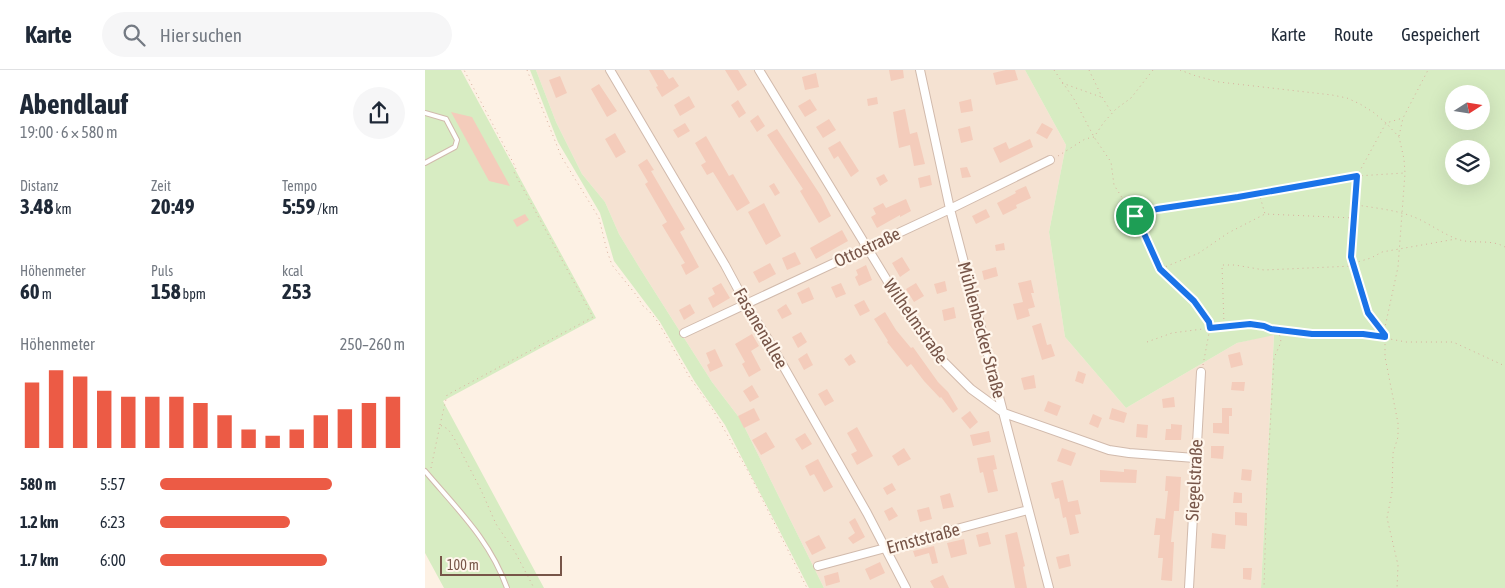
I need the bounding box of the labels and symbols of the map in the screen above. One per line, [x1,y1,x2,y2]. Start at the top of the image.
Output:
north arrow [1445,85,1490,130]
pin [1114,195,1156,237]
street label: Ottostraße [831,223,903,271]
street label: Mühlenbecker Straße [954,259,1010,401]
street label: Wilhelmstraße [879,275,953,367]
street label: Fasanenallee [730,284,792,372]
street label: Siegelstraße [1181,439,1207,521]
street label: Ernststraße [884,518,962,558]
scale bar [440,553,563,576]

